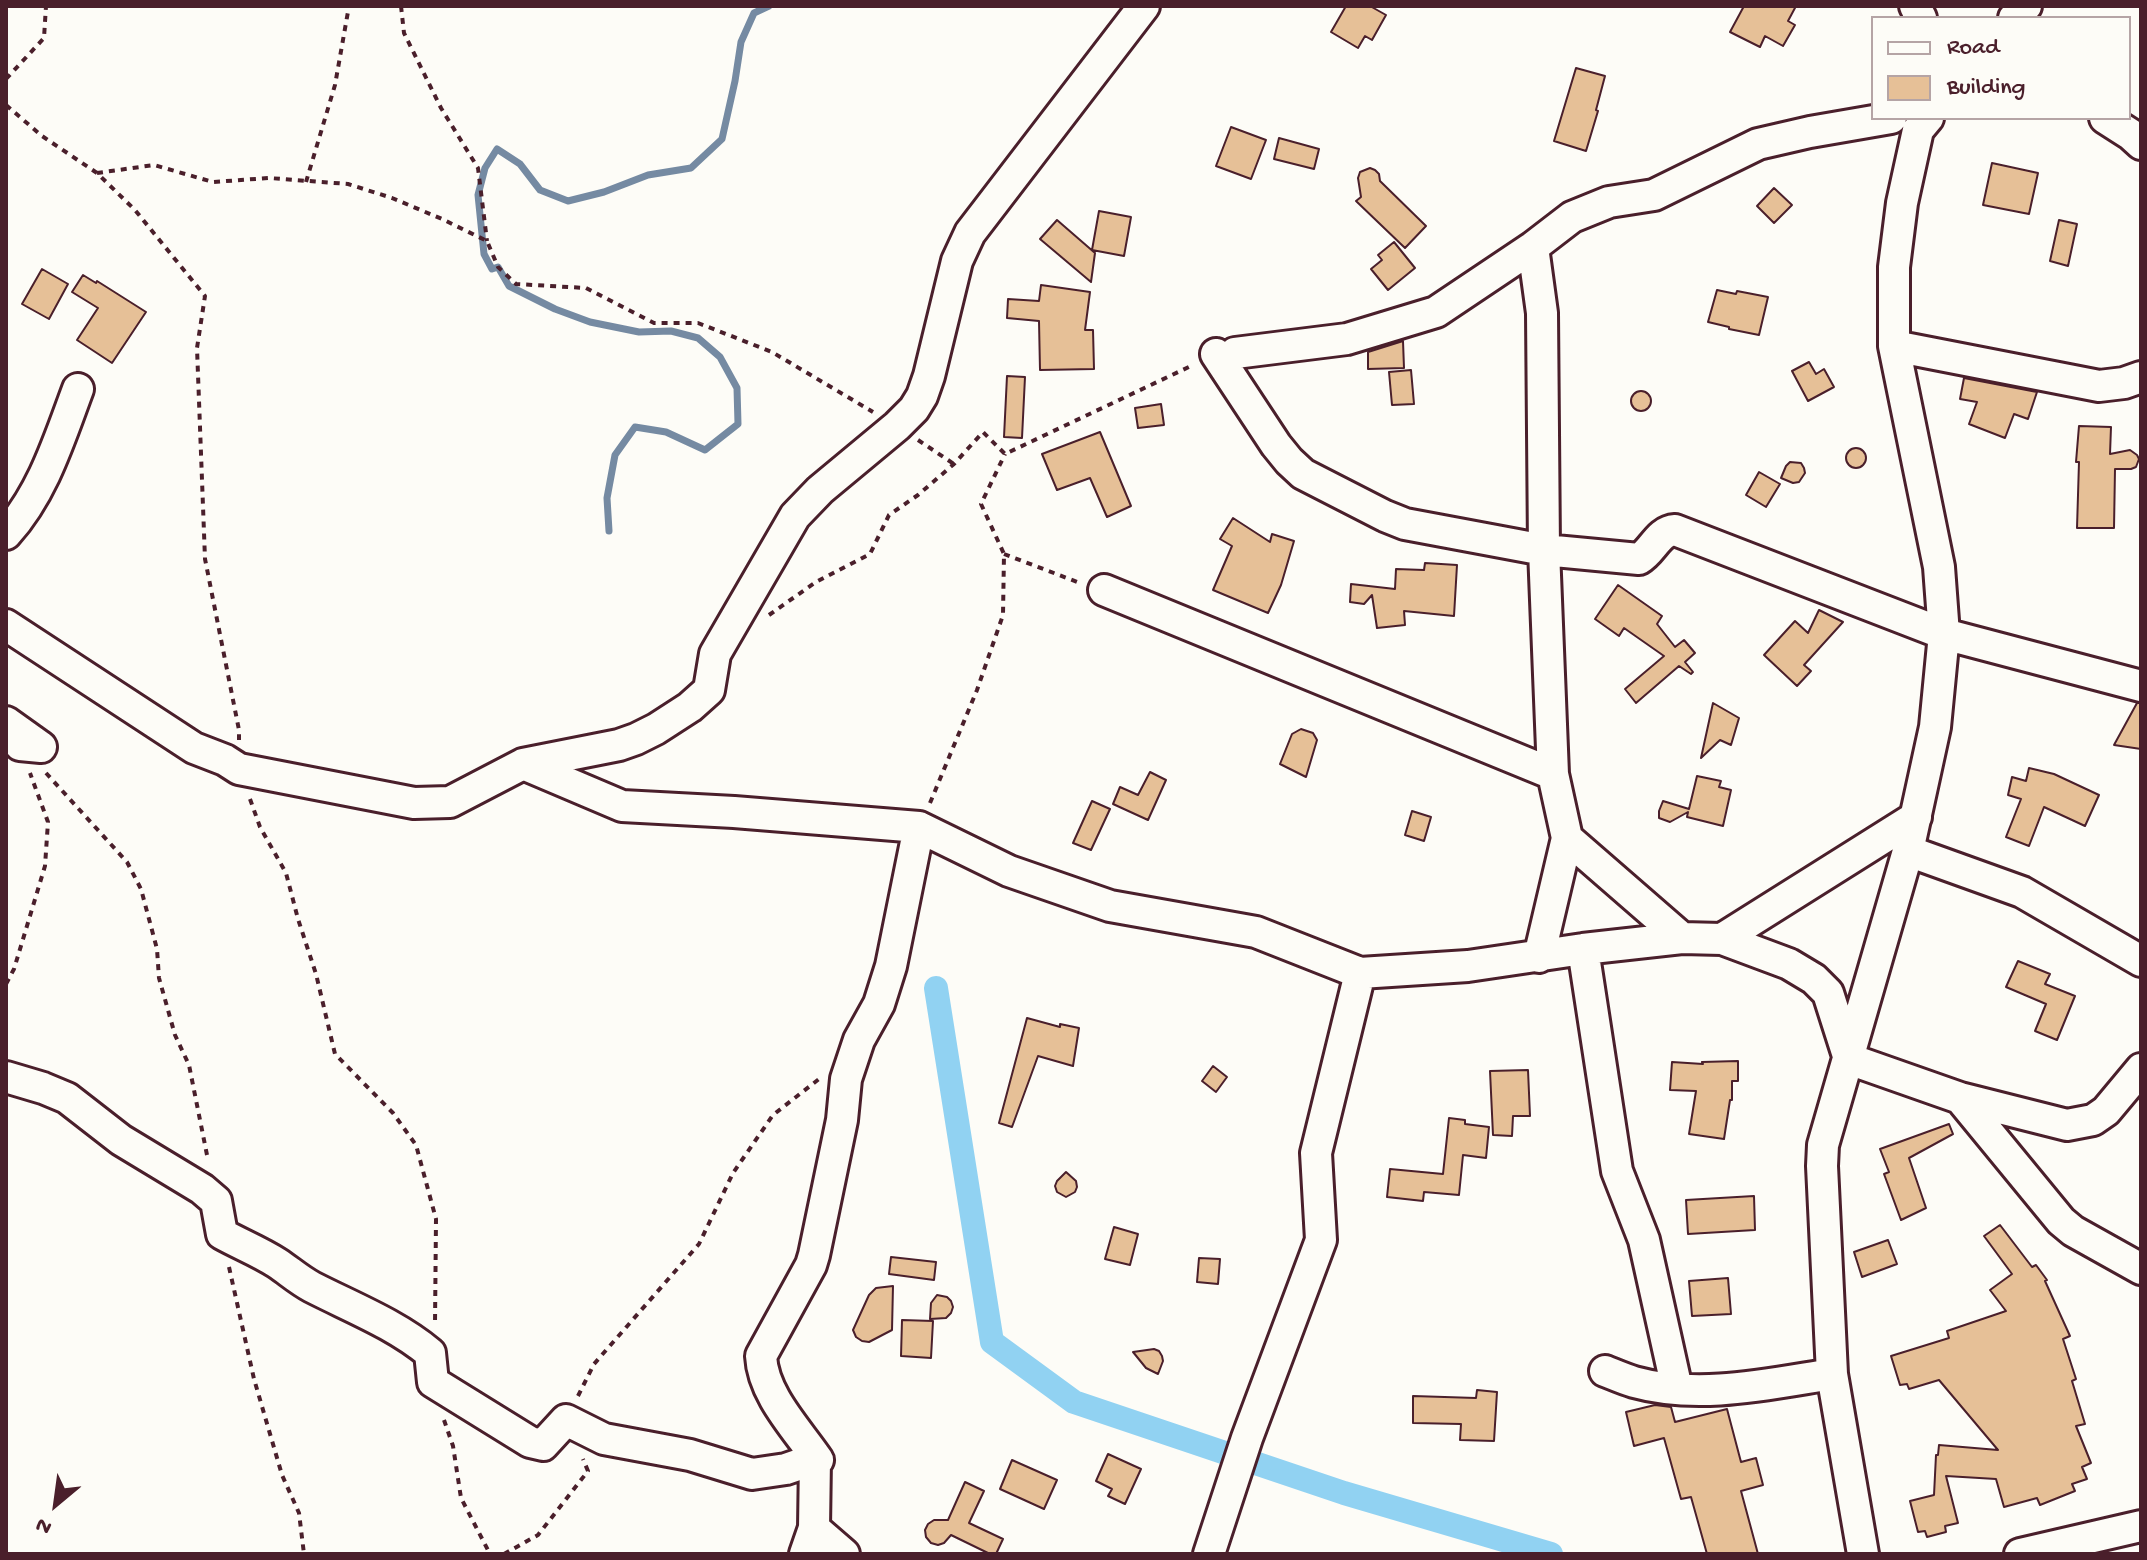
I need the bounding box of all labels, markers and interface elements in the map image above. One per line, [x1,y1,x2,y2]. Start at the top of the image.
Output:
legend [1871,16,2131,120]
text: Road [1947,34,1999,63]
text: Building [1947,74,2025,103]
north arrow [16,1464,96,1544]
text: N [32,1510,57,1540]

